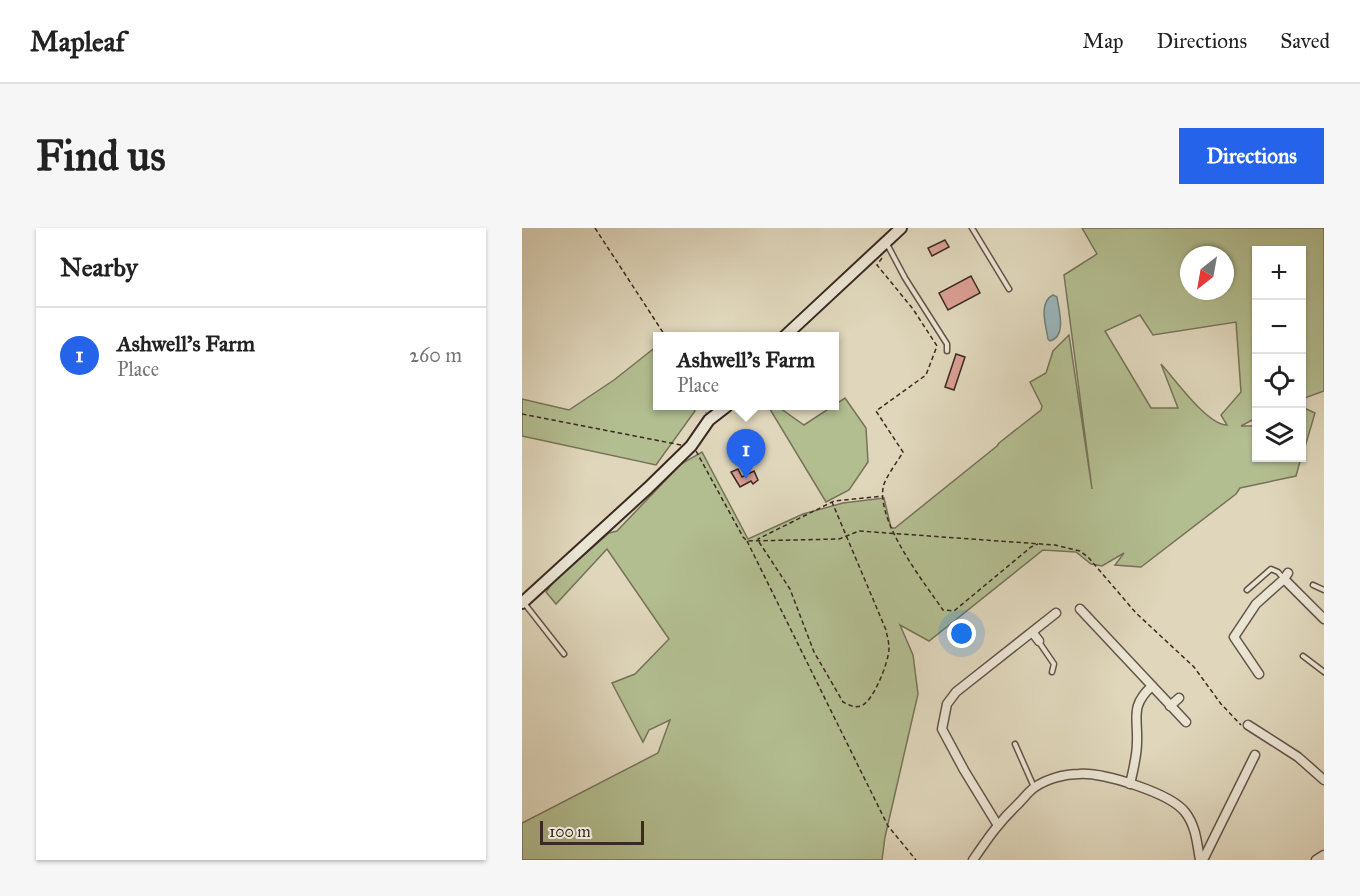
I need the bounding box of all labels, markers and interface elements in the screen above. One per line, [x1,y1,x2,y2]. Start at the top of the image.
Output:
text: Mapleaf [30,24,125,59]
text: Map [1083,28,1124,54]
text: Directions [1157,28,1247,54]
text: Saved [1280,28,1330,54]
button: Directions [1179,128,1324,184]
text: Find us [36,130,166,182]
north arrow [1180,246,1234,300]
map controls [1252,246,1306,462]
button: + [1252,246,1306,300]
text: Nearby [60,251,138,283]
button: − [1252,300,1306,354]
text: Ashwell's Farm [117,330,255,357]
popup [653,332,839,410]
text: 1 [76,343,83,367]
text: 260 m [409,343,462,367]
text: Ashwell's Farm [677,346,815,373]
button: locate [1252,354,1306,408]
text: Place [117,357,159,381]
text: Place [677,373,719,397]
button: layers [1252,408,1306,462]
pin: 1 [726,430,766,479]
your location [947,619,976,648]
scale bar [540,818,644,846]
text: 100 m [549,822,591,841]

